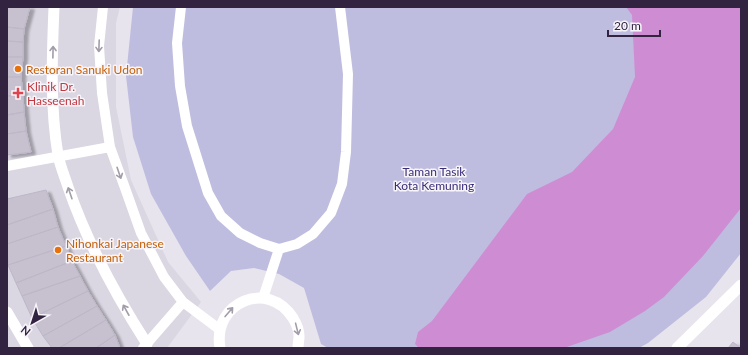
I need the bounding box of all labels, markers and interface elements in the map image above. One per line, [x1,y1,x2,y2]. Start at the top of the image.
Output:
scale bar [608,12,660,38]
text: 20 m [614,18,641,33]
one-way arrow [95,39,103,52]
one-way arrow [49,46,57,59]
place label: Restoran Sanuki Udon [26,62,142,77]
marker: Restoran Sanuki Udon [13,64,23,74]
place label: Klinik Dr. Hasseenah [27,79,84,108]
marker: Klinik Dr. Hasseenah [12,87,24,99]
park label: Taman Tasik Kota Kemuning [394,164,474,193]
one-way arrow [116,167,124,179]
one-way arrow [66,188,74,200]
place label: Nihonkai Japanese Restaurant [66,236,164,265]
marker: Nihonkai Japanese Restaurant [53,245,63,255]
north arrow [12,303,52,343]
one-way arrow [122,305,130,317]
one-way arrow [225,307,234,317]
one-way arrow [294,322,302,335]
text: N [18,323,33,339]

